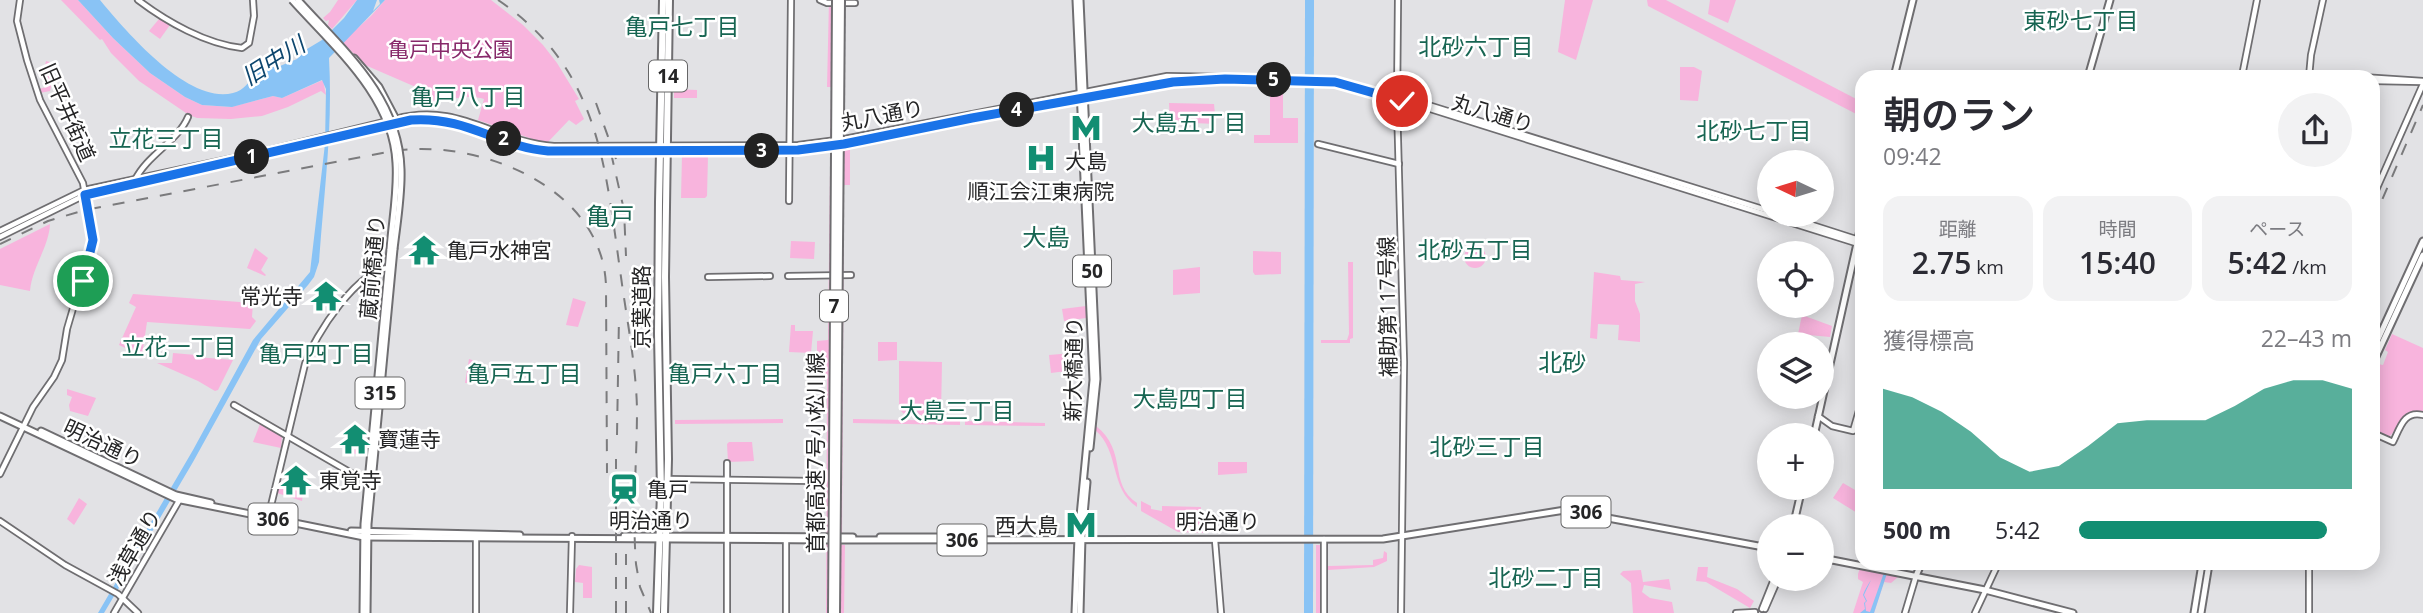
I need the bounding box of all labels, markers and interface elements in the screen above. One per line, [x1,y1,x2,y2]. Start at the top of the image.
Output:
district label: 東砂七丁目 [2024,4,2139,36]
district label: 亀戸七丁目 [625,10,740,42]
water label: 旧中川 [235,27,313,92]
district label: 北砂六丁目 [1419,30,1534,62]
park label: 亀戸中央公園 [388,35,514,63]
street label: 旧平井街道 [34,58,102,166]
road number: 14 [649,60,687,92]
pin: 5 [1256,62,1292,98]
text: 5 [1268,66,1279,92]
pin [1372,71,1432,131]
district label: 亀戸八丁目 [411,80,526,112]
icon: check [1383,82,1421,120]
street label: 丸八通り [1449,87,1537,139]
text: 朝のラン [1883,88,2035,140]
pin: 4 [1000,92,1034,128]
street label: 丸八通り [838,93,926,137]
button: share [2278,93,2352,167]
text: 4 [1011,96,1022,122]
district label: 大島五丁目 [1132,106,1247,138]
metro station icon: 大島 [1069,111,1103,145]
district label: 北砂七丁目 [1697,114,1812,146]
district label: 立花三丁目 [109,122,224,154]
pin: 2 [486,122,522,156]
text: 2 [498,125,509,151]
pin: 3 [744,134,780,168]
text: 3 [756,137,767,163]
pin: 1 [234,140,270,174]
text: 09:42 [1883,140,1942,172]
hospital icon: 順江会江東病院 [1024,141,1058,175]
text: 1 [246,143,257,169]
place label: 大島 [1065,147,1107,175]
north arrow [1757,150,1834,228]
map controls [1757,150,1834,591]
place label: 順江会江東病院 [968,177,1115,205]
district label: 亀戸 [586,199,634,232]
street label: 蔵前橋通り [353,213,391,321]
text: 距離 [1939,216,1977,242]
text: 時間 [2098,216,2137,242]
text: ペース [2249,216,2305,242]
district label: 大島 [1022,220,1070,253]
temple icon: 亀戸水神宮 [407,233,441,267]
district label: 北砂五丁目 [1418,233,1533,265]
place label: 亀戸水神宮 [447,236,552,264]
street label: 補助第117号線 [1372,236,1402,378]
button: locate [1757,241,1834,318]
text: 2.75 [1912,242,1971,283]
text: 15:40 [2079,242,2156,283]
text: 5:42 [2228,242,2287,283]
pin [53,251,113,311]
text: km [1971,254,2004,280]
text: /km [2287,254,2327,280]
road number: 50 [1073,256,1111,286]
icon: arrive [64,262,102,300]
street label: 京葉道路 [627,265,655,349]
temple icon: 常光寺 [309,279,343,313]
place label: 常光寺 [240,282,303,310]
road number: 7 [820,290,848,322]
street label: 新大橋通り [1058,316,1088,422]
text: 22–43 m [2261,322,2352,354]
text: 獲得標高 [1883,324,1975,356]
district label: 立花一丁目 [122,330,237,362]
button: layers [1757,332,1834,409]
district label: 亀戸四丁目 [259,337,374,369]
district label: 北砂 [1538,345,1586,378]
street label: 首都高速7号小松川線 [801,352,829,554]
district label: 亀戸五丁目 [467,357,582,389]
district label: 亀戸六丁目 [668,357,783,389]
road number: 315 [356,378,404,408]
district label: 大島四丁目 [1133,382,1248,414]
district label: 大島三丁目 [900,394,1015,426]
street label: 明治通り [59,413,147,473]
temple icon: 寶蓮寺 [338,422,372,456]
button: + [1757,423,1834,500]
place label: 寶蓮寺 [378,425,441,453]
district label: 北砂三丁目 [1430,430,1545,462]
temple icon: 東覚寺 [279,463,313,497]
place label: 東覚寺 [319,466,382,494]
station icon: 亀戸 [607,472,641,506]
place label: 亀戸 [647,475,689,503]
road number: 306 [1562,496,1610,527]
street label: 浅草通り [101,504,167,590]
road number: 306 [248,504,298,534]
street label: 明治通り [609,506,693,534]
street label: 明治通り [1176,507,1260,535]
metro station icon: 西大島 [1064,508,1098,542]
place label: 西大島 [995,511,1058,539]
button: − [1757,514,1834,591]
text: 500 m [1883,514,1951,546]
text: 5:42 [1995,514,2041,546]
road number: 306 [937,524,986,555]
district label: 北砂二丁目 [1489,561,1604,593]

